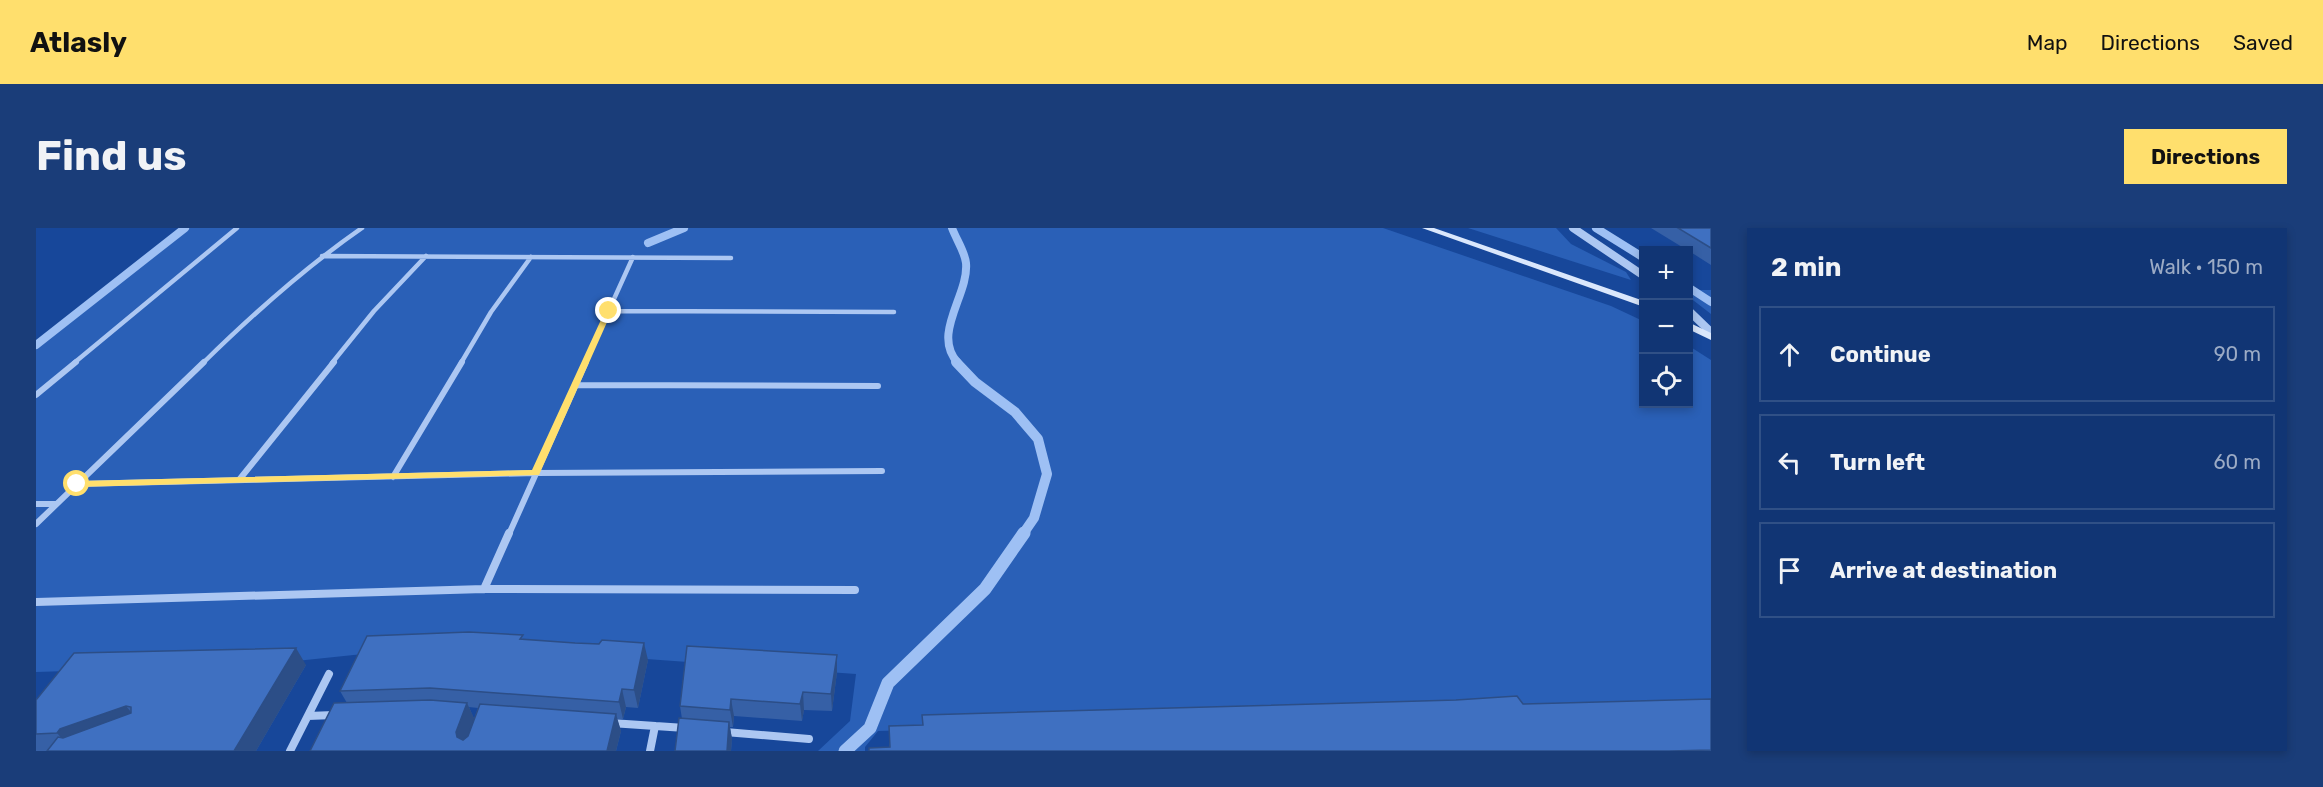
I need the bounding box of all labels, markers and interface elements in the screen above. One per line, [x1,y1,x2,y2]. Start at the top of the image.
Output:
text: Atlasly [30,26,127,59]
text: Map [2027,30,2068,55]
text: Directions [2101,30,2200,55]
text: Saved [2233,30,2293,55]
button: Directions [2124,129,2287,184]
text: Find us [36,131,187,181]
map controls [1639,246,1693,408]
button: + [1639,246,1693,300]
text: 2 min [1771,252,1841,283]
text: Walk · 150 m [2149,255,2263,279]
route end [595,297,621,323]
button: − [1639,300,1693,354]
icon: ahead [1773,338,1806,371]
text: Continue [1830,341,1931,368]
text: 90 m [2214,342,2261,366]
button: locate [1639,354,1693,408]
icon: left [1773,446,1806,479]
text: Turn left [1830,449,1925,476]
text: 60 m [2214,450,2261,474]
route start [63,470,89,496]
icon: arrive [1773,554,1806,587]
text: Arrive at destination [1830,557,2057,584]

